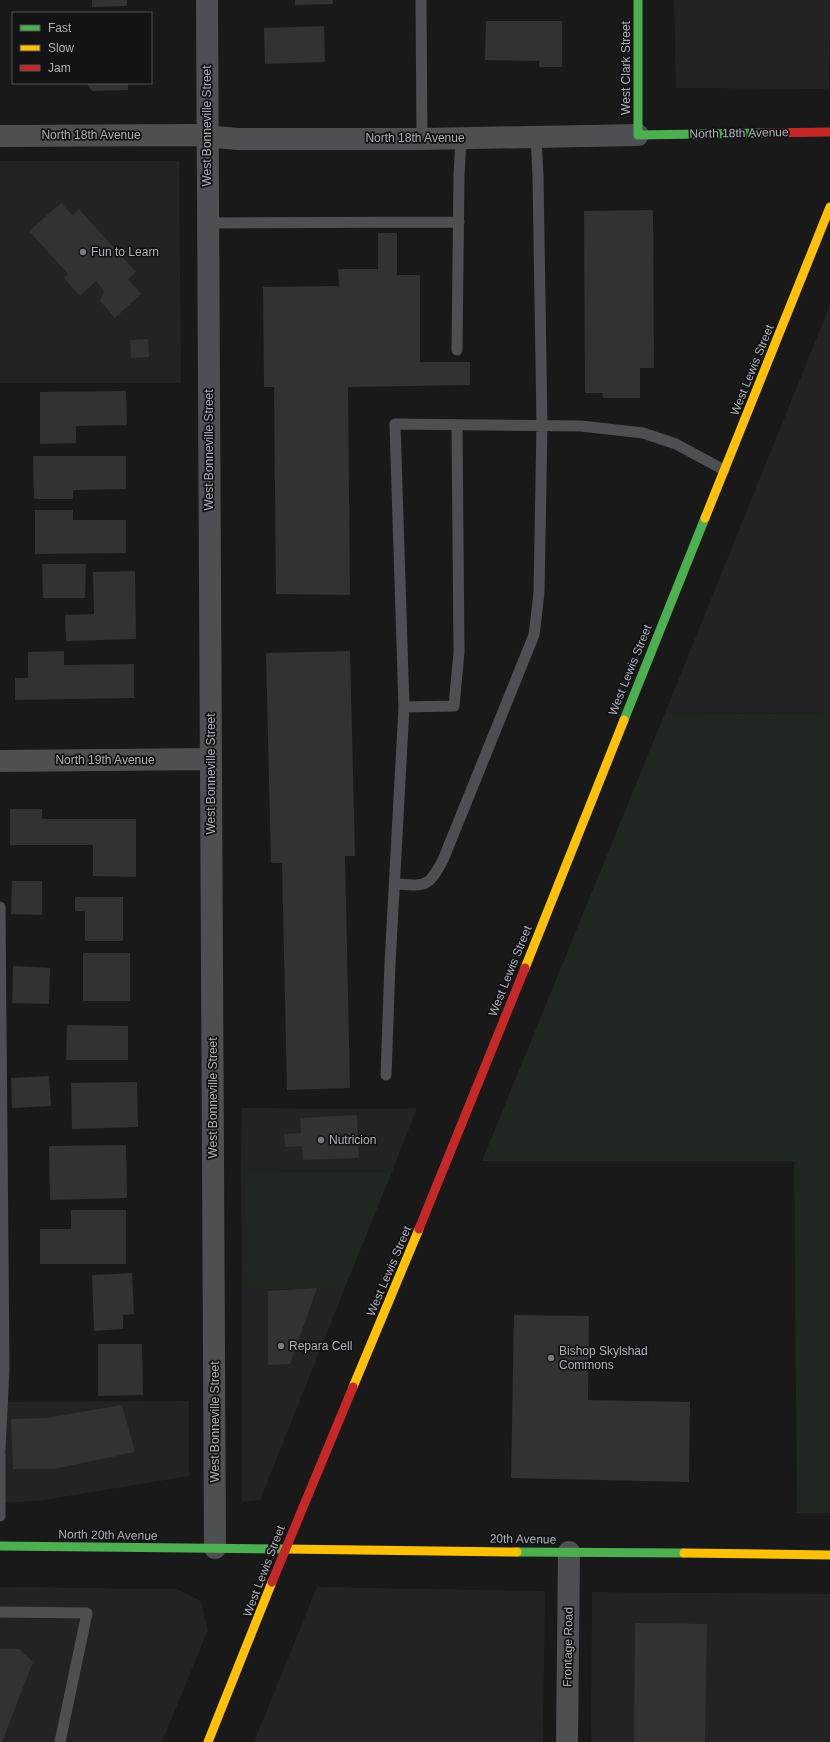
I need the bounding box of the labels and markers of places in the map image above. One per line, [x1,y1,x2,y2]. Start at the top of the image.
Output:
place label: Fun to Learn [91,245,159,259]
marker: Fun to Learn [78,247,88,257]
place label: Nutricion [329,1133,376,1147]
marker: Nutricion [316,1135,326,1145]
place label: Repara Cell [289,1339,352,1353]
marker: Repara Cell [276,1341,286,1351]
place label: Bishop Skylshad Commons [559,1344,648,1372]
marker: Bishop Skylshad Commons [546,1353,556,1363]

